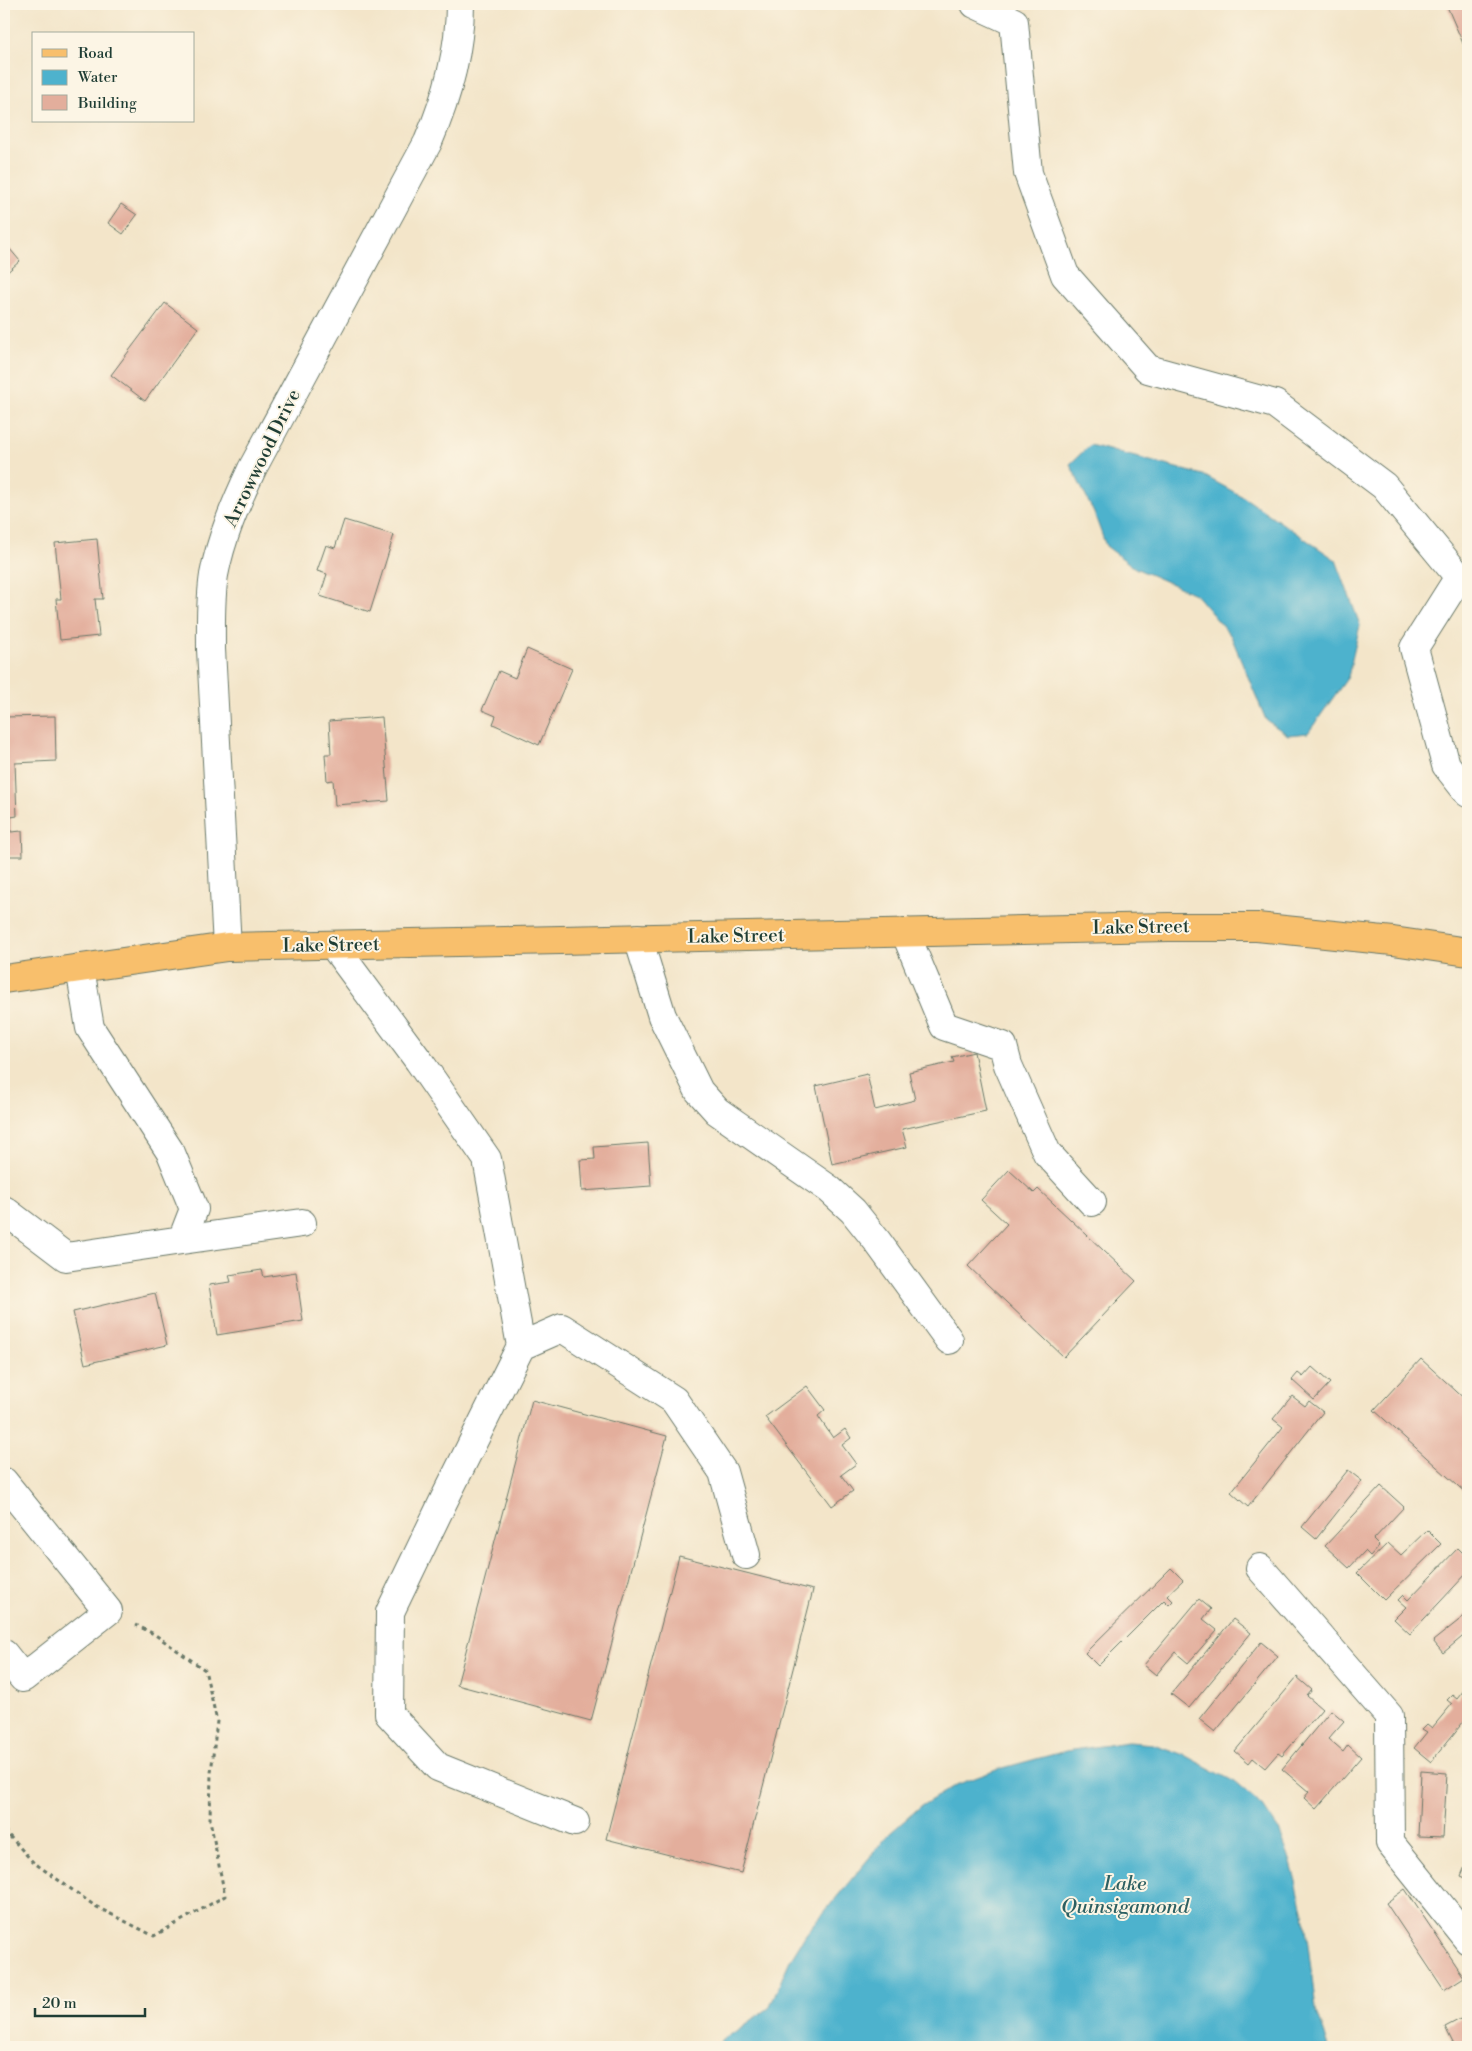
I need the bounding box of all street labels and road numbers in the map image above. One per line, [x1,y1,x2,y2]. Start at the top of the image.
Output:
street label: Arrowwood Drive [218,385,306,532]
street label: Lake Street [1092,914,1190,940]
street label: Lake Street [687,923,785,949]
street label: Lake Street [282,932,380,958]

